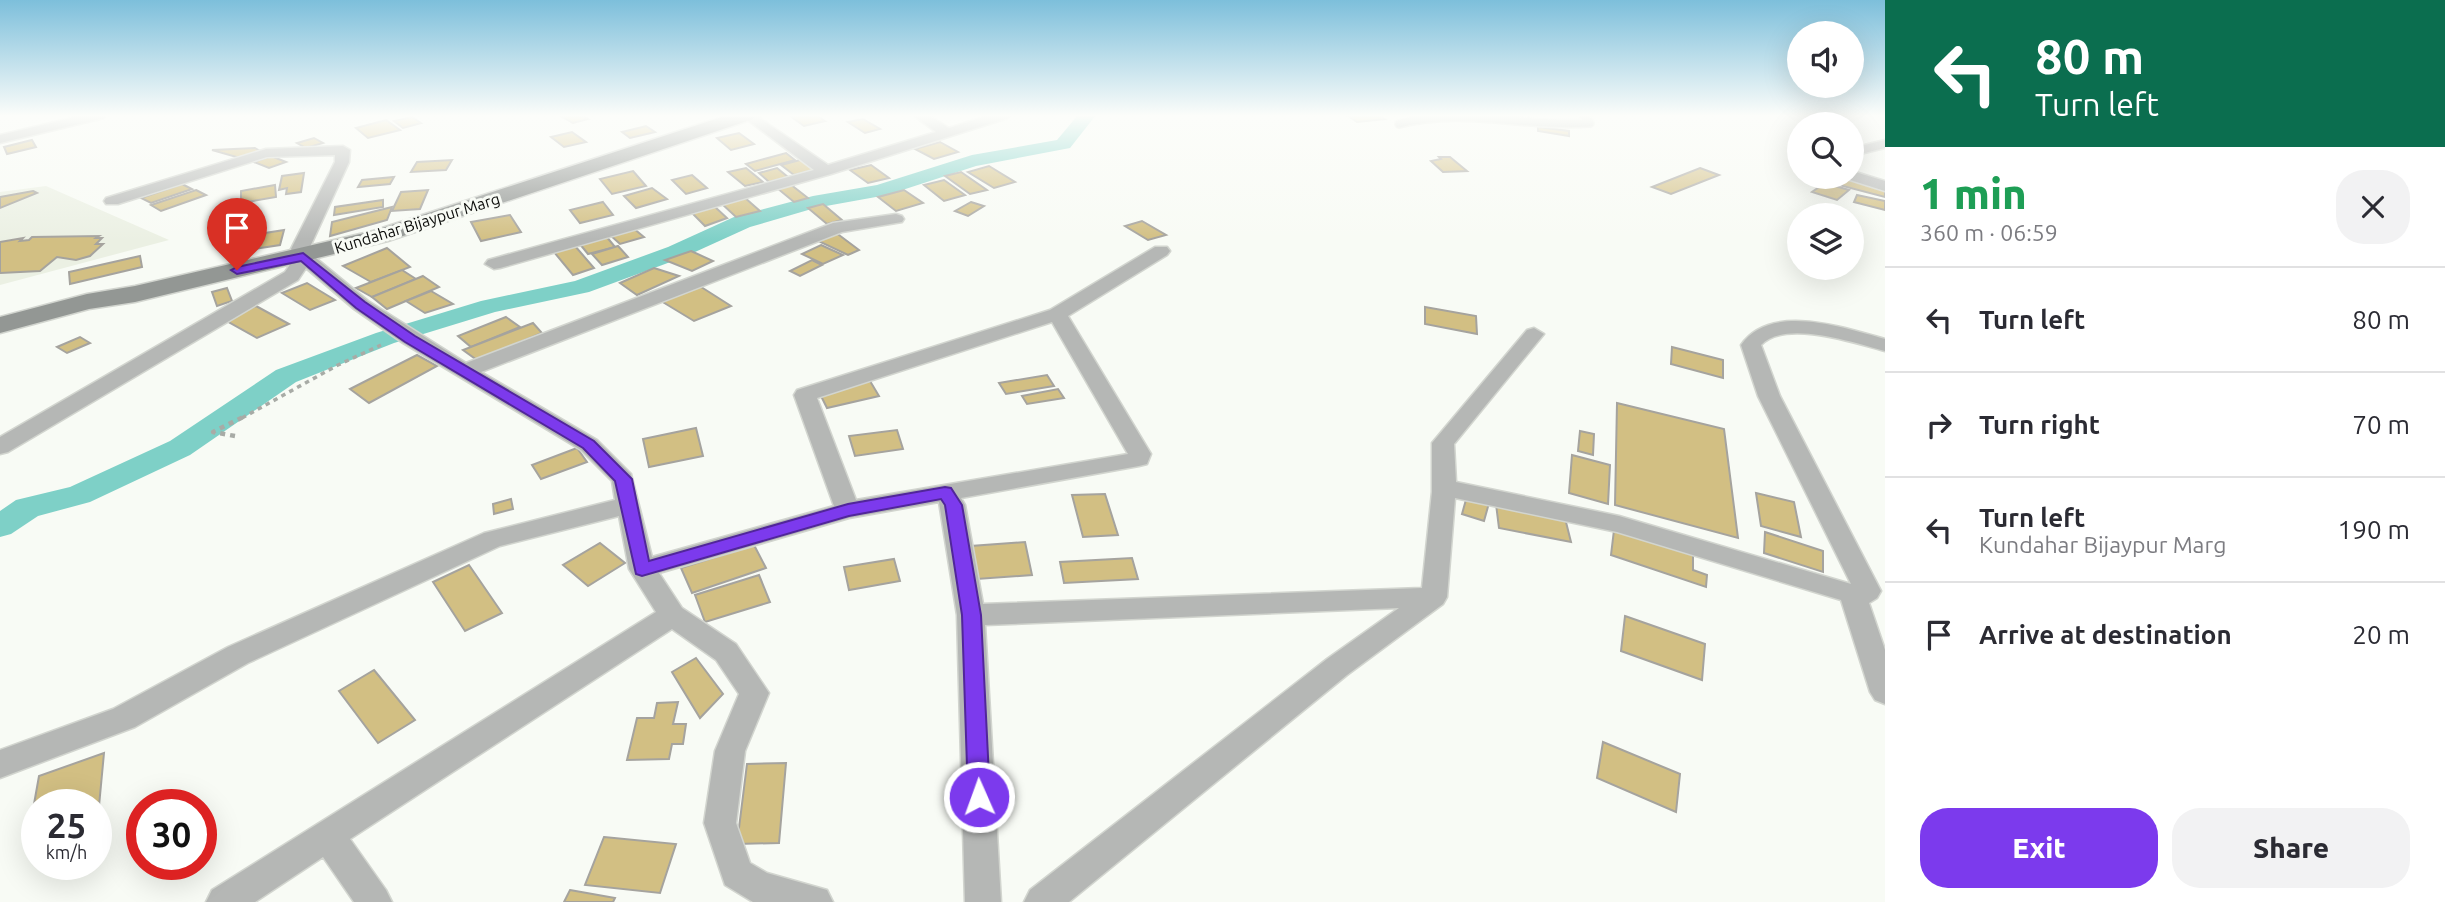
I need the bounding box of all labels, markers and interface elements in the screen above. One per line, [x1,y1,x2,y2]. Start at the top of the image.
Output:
map controls [1787,21,1864,280]
button: sound [1787,21,1864,98]
icon: left [1920,28,2011,119]
text: 80 m [2035,28,2144,83]
text: Turn left [2035,86,2159,122]
button: search [1787,112,1864,189]
text: 1 min [1920,170,2027,217]
button: close [2336,170,2410,244]
street label: Kundahar Bijaypur Marg [332,189,502,257]
pin [207,198,267,270]
button: layers [1787,203,1864,280]
icon: arrive [218,209,256,247]
text: 360 m · 06:59 [1920,220,2058,245]
icon: left [1920,301,1958,339]
text: Turn left [1979,305,2085,334]
text: 80 m [2352,305,2410,334]
icon: right [1920,406,1958,444]
text: Turn right [1979,410,2100,439]
text: 70 m [2352,410,2410,439]
text: Turn left [1979,503,2085,532]
icon: left [1920,511,1958,549]
text: 190 m [2338,515,2410,544]
text: Kundahar Bijaypur Marg [1979,532,2226,557]
icon: arrive [1920,616,1958,654]
text: Arrive at destination [1979,620,2232,649]
text: 20 m [2352,620,2410,649]
position arrow [942,760,1016,834]
speed limit sign: 30 [126,789,217,880]
text: 25 [47,805,86,845]
button: Exit [1920,808,2158,888]
button: Share [2172,808,2410,888]
text: km/h [46,842,87,862]

